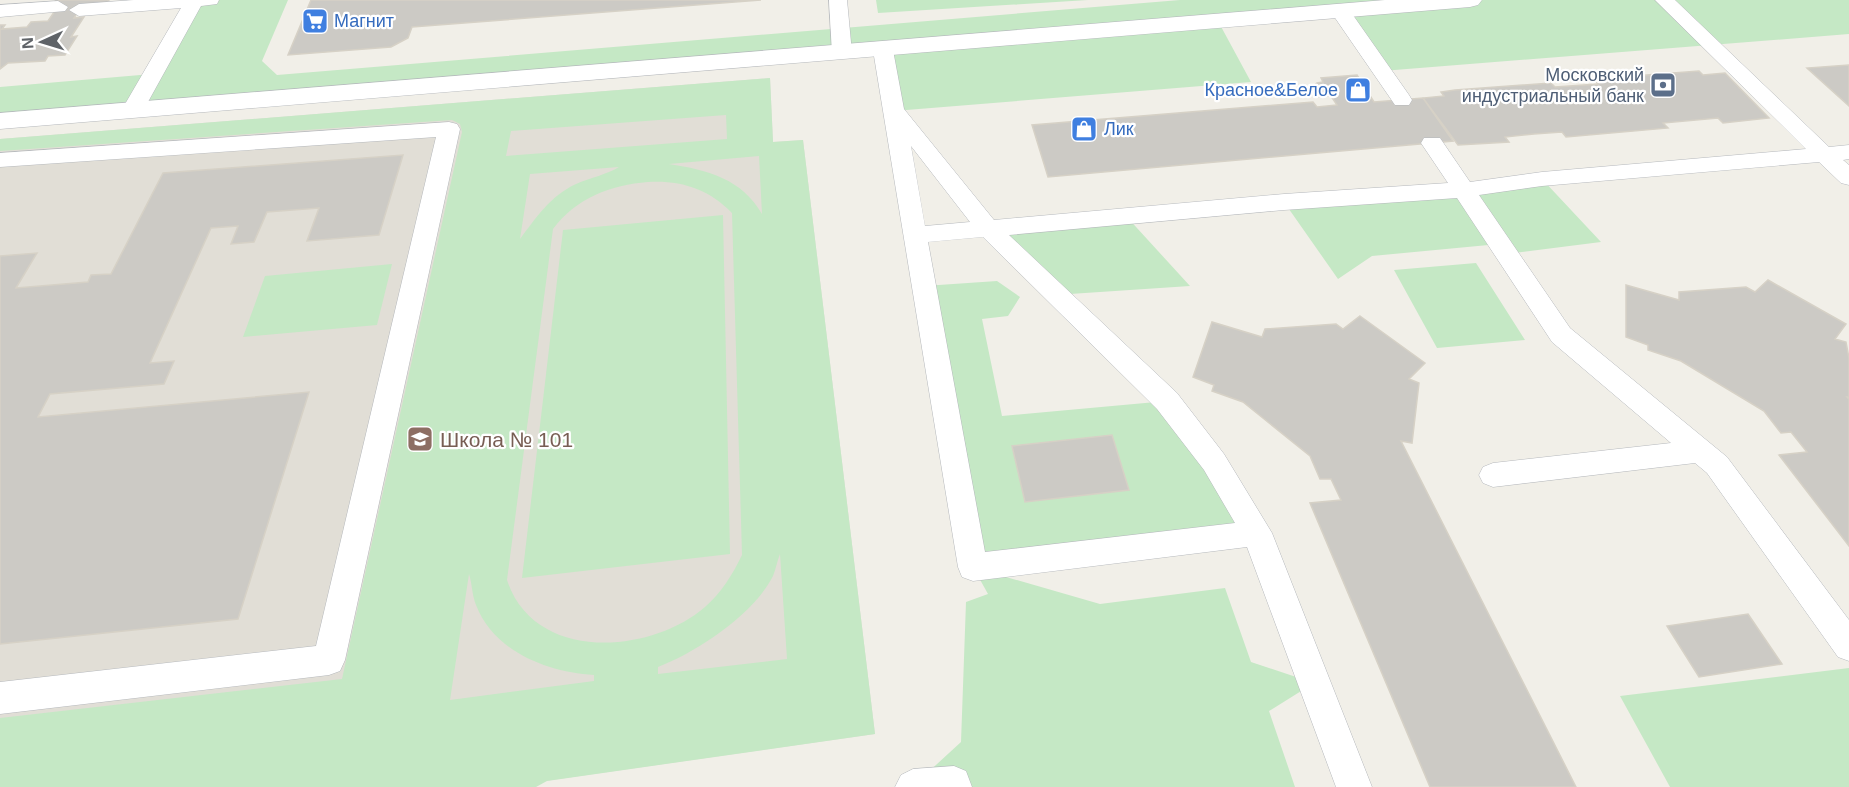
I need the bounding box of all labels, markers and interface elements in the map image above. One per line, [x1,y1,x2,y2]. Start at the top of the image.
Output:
supermarket icon: Магнит [300,6,330,36]
place label: Магнит [334,11,394,31]
north arrow [12,12,72,72]
text: N [19,37,36,49]
place label: Московский индустриальный банк [1462,65,1644,106]
bank icon: Московский индустриальный банк [1648,70,1678,100]
shop icon: Красное&Белое [1343,75,1373,105]
place label: Красное&Белое [1205,80,1338,100]
shop icon: Лик [1069,114,1099,144]
place label: Лик [1104,119,1134,139]
school or university icon: Школа № 101 [405,424,435,454]
place label: Школа № 101 [440,428,573,451]

